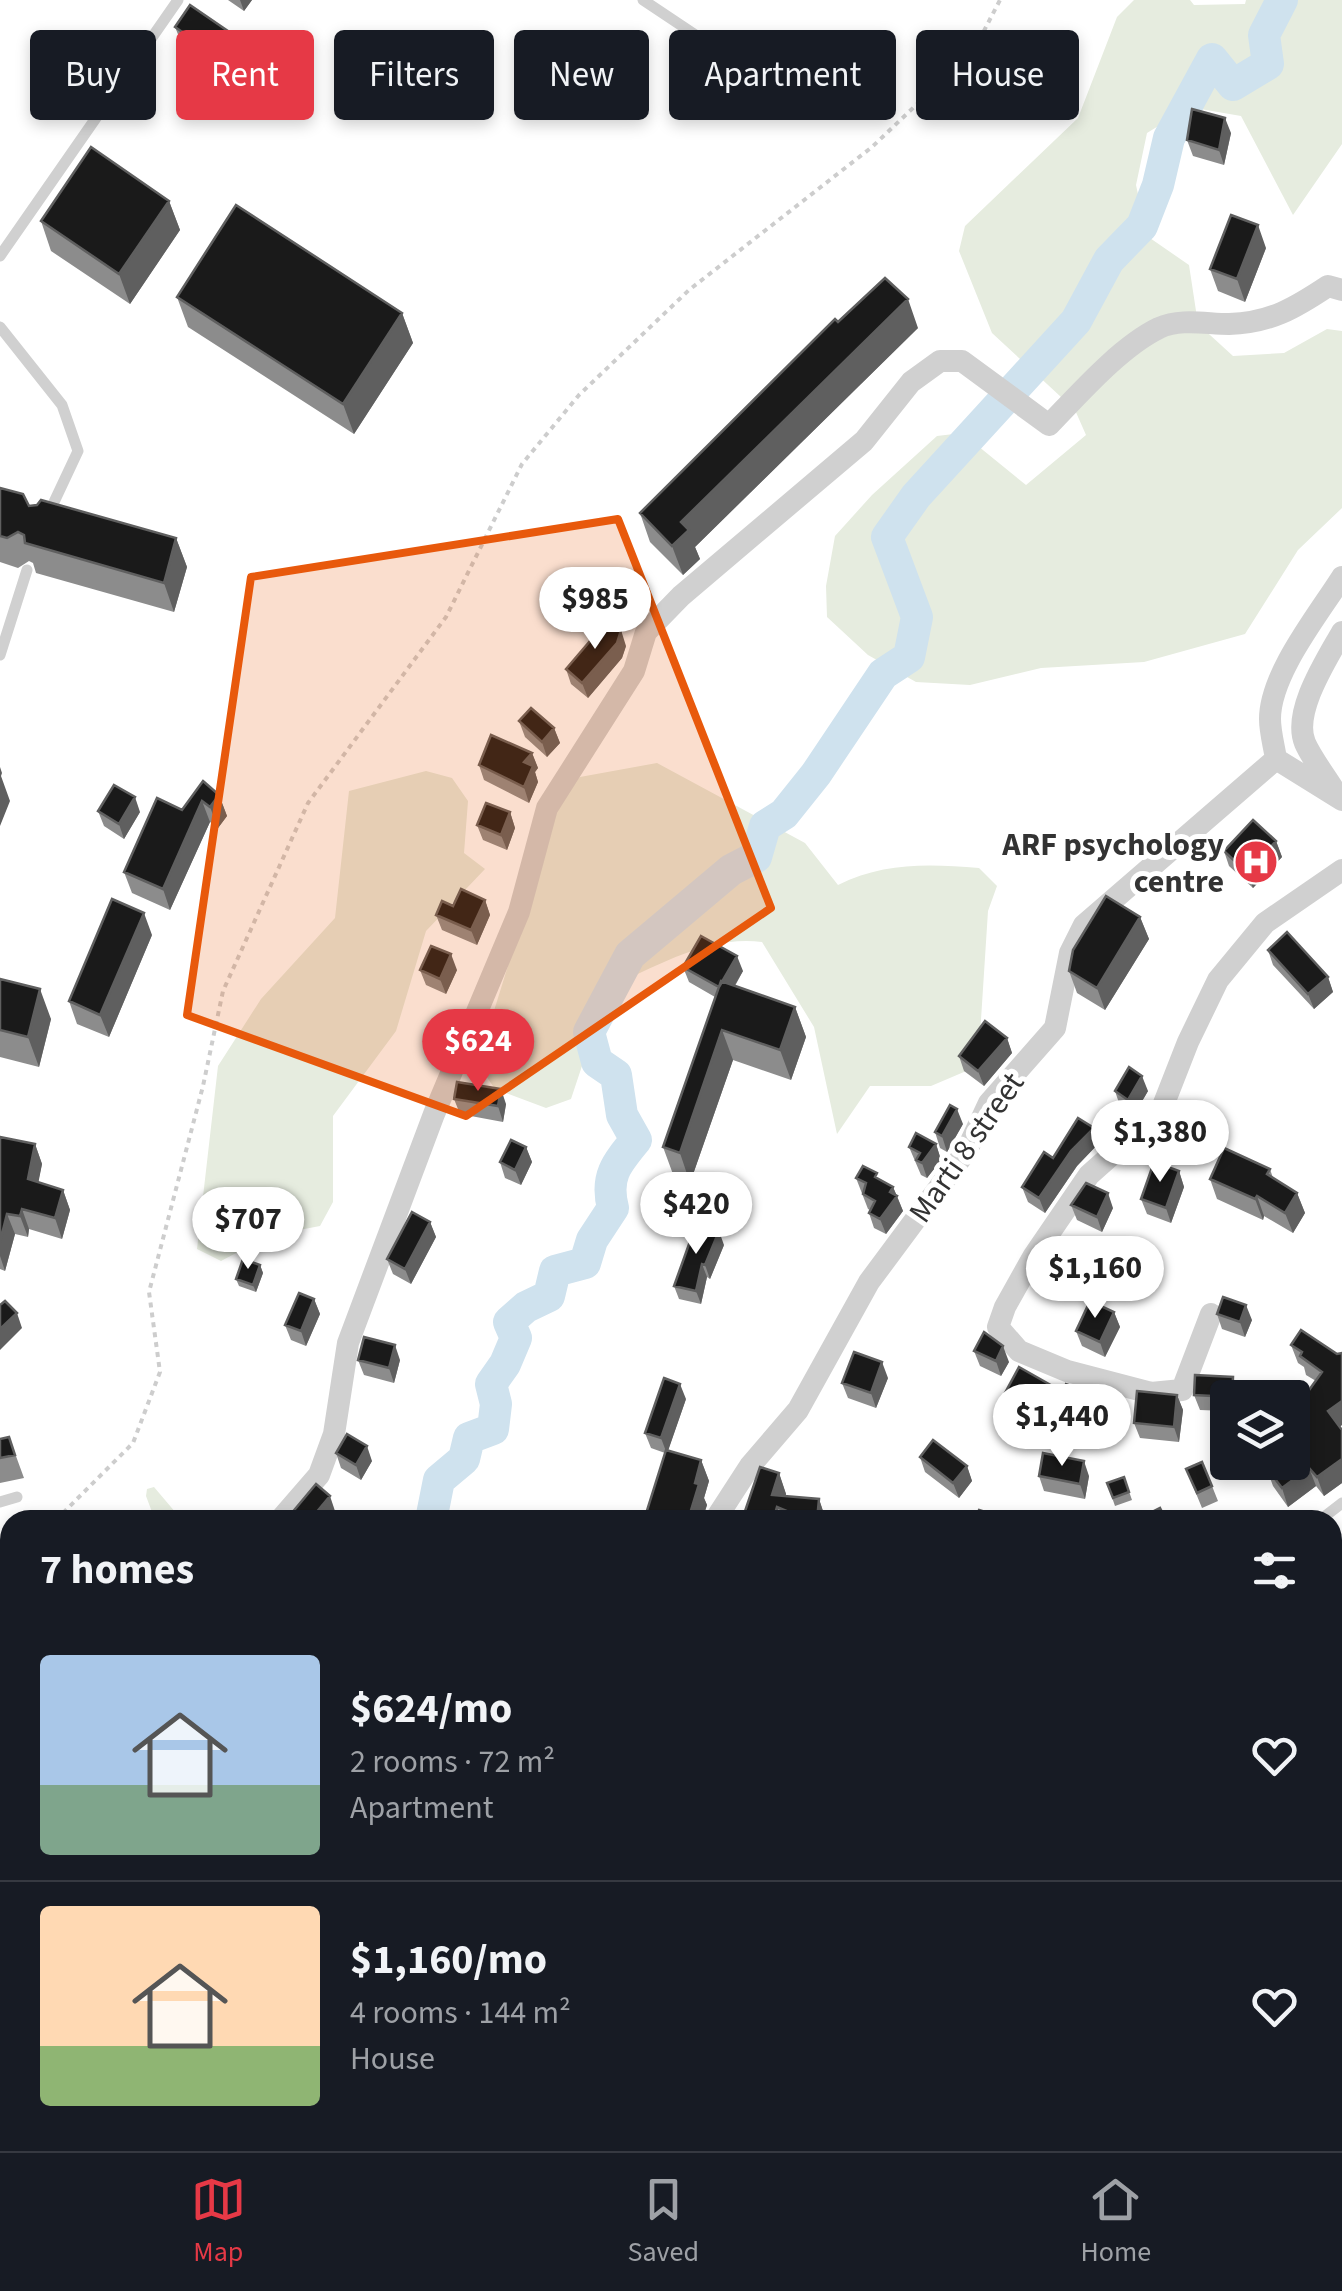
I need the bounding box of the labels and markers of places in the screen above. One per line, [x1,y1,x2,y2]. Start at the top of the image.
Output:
pin: $985 [536,567,654,652]
place label: ARF psychology centre [1001,822,1224,905]
hospital icon: ARF psychology centre [1233,839,1279,885]
pin: $624 [419,1009,537,1094]
pin: $1,380 [1079,1100,1241,1185]
pin: $420 [637,1172,755,1257]
pin: $707 [189,1187,307,1272]
pin: $1,160 [1014,1236,1176,1321]
pin: $1,440 [981,1384,1143,1469]

